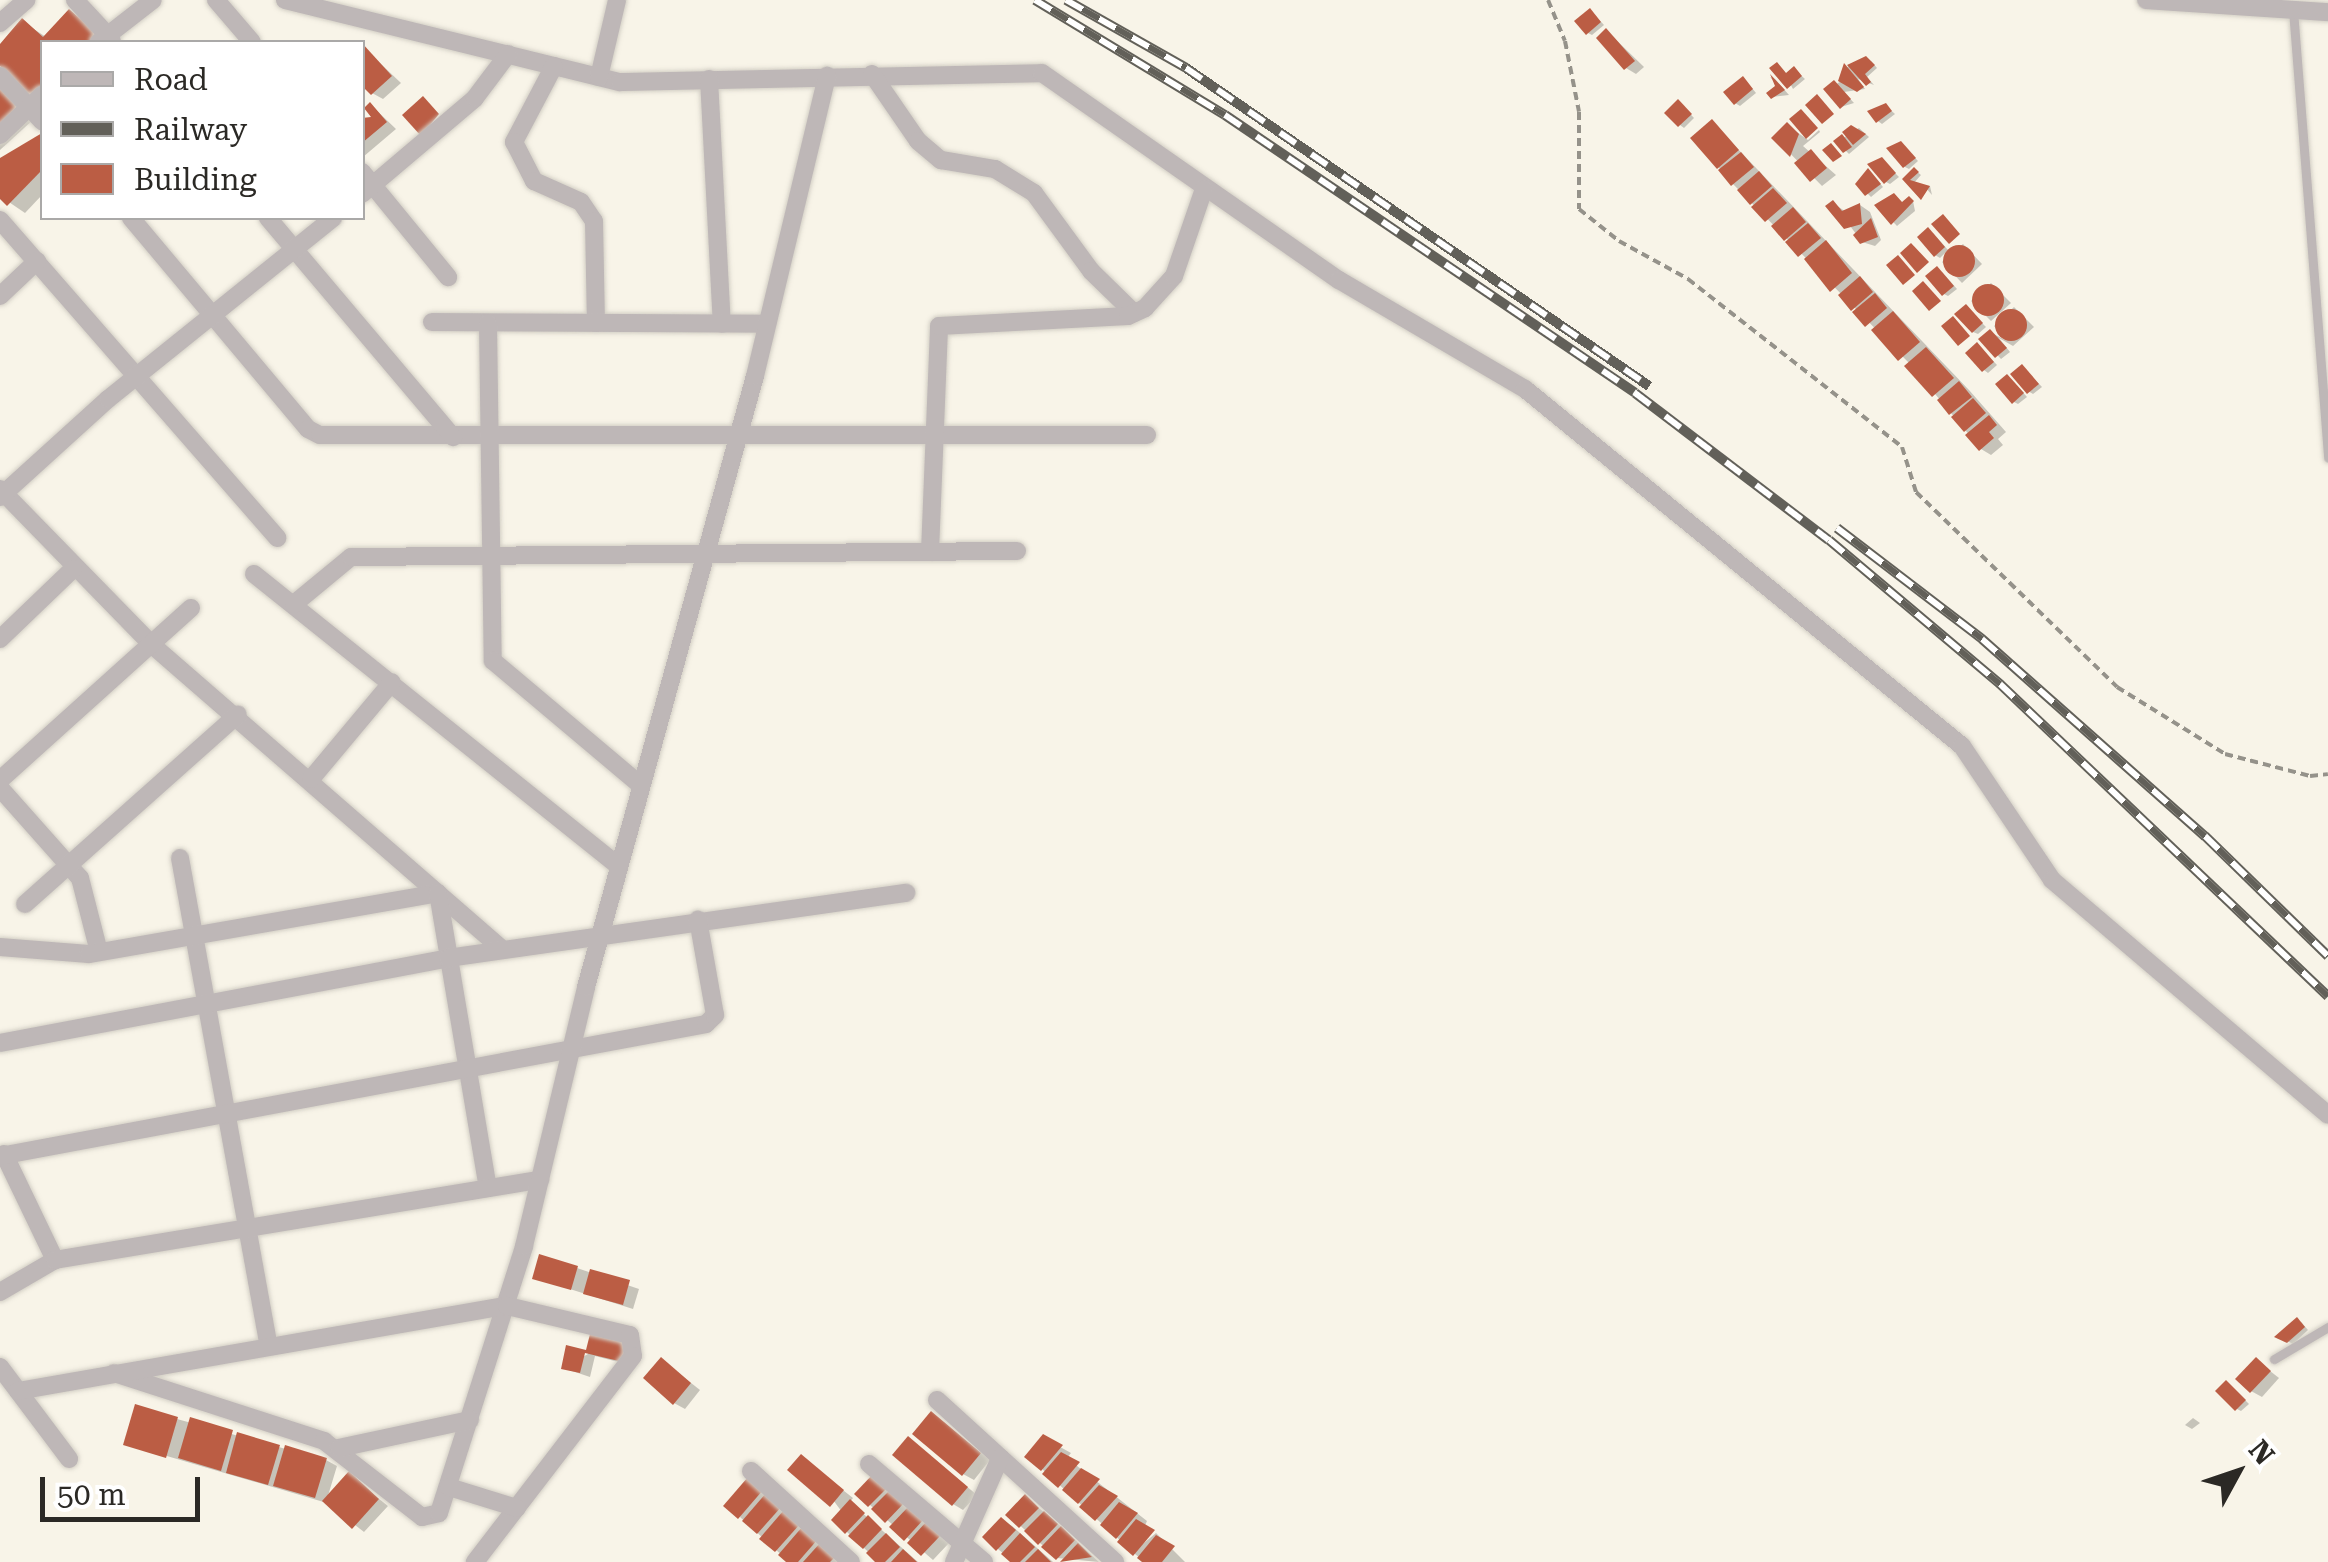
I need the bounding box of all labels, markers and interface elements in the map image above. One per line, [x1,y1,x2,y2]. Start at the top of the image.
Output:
legend [40,40,365,220]
text: Road [134,62,208,97]
text: Railway [134,112,247,147]
text: Building [134,162,257,197]
north arrow [2188,1422,2288,1522]
text: N [2242,1434,2281,1471]
scale bar [45,1457,205,1519]
text: 50 m [57,1477,126,1512]

